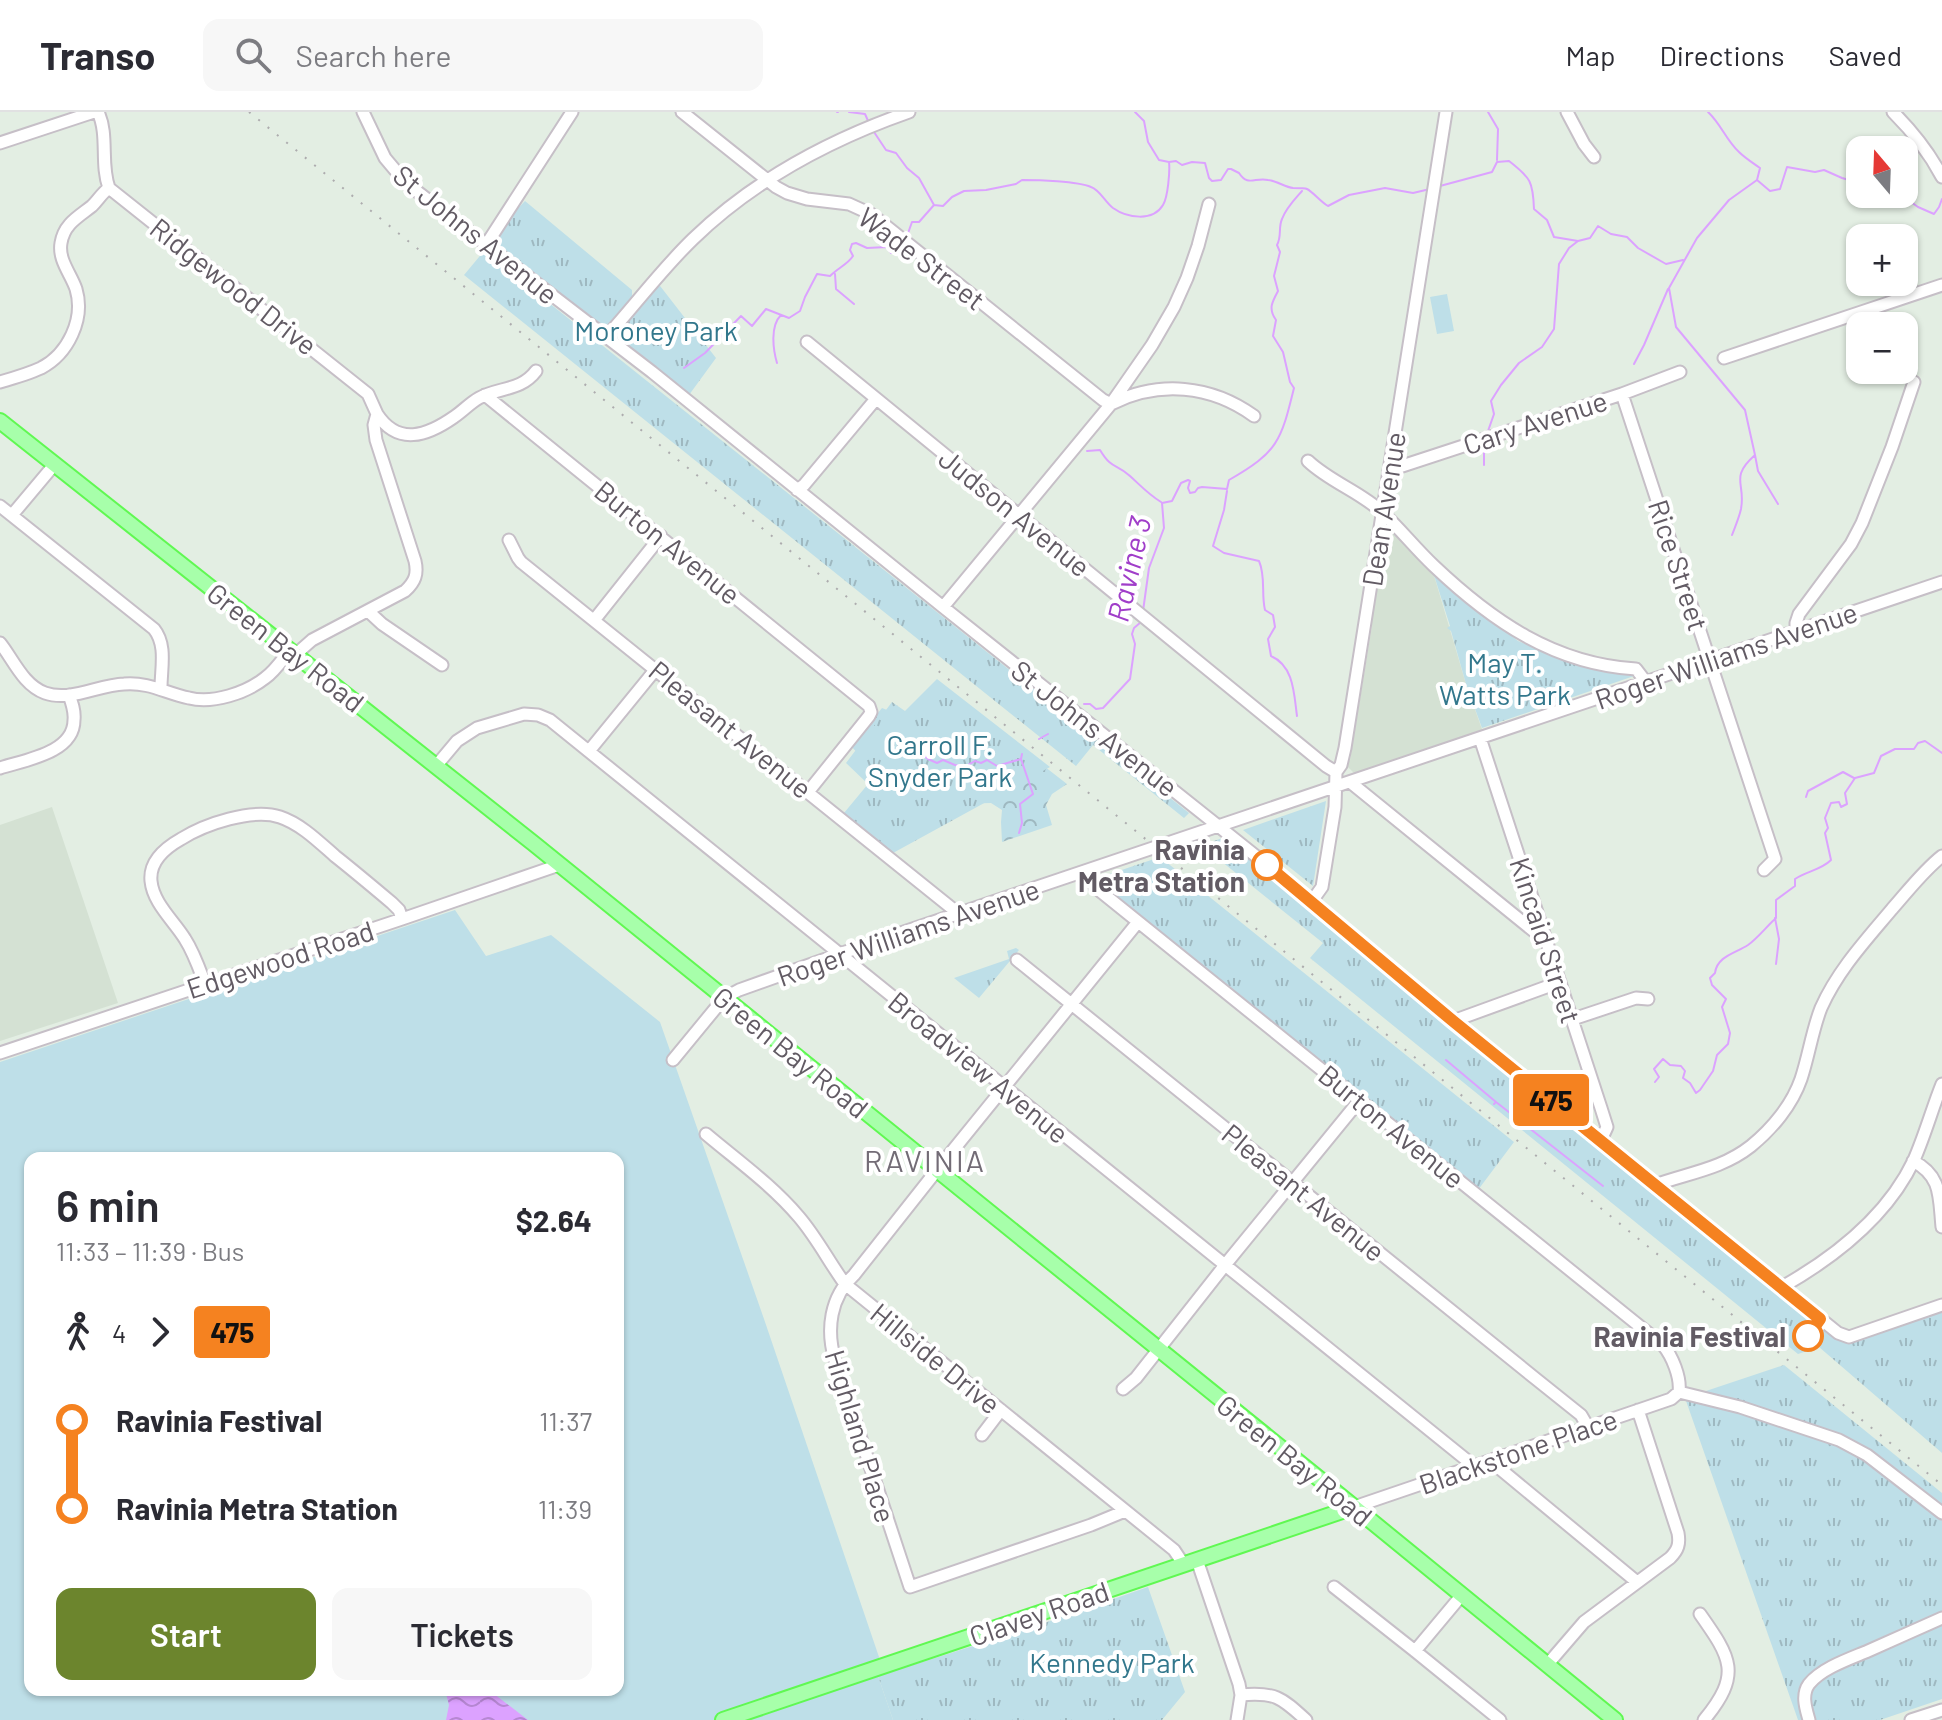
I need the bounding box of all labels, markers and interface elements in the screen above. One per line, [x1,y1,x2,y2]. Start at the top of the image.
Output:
search box [203,19,763,91]
text: Transo [40,32,155,78]
icon: search [231,33,275,77]
text: Search here [295,37,451,73]
text: Map [1566,38,1615,72]
text: Directions [1659,38,1785,72]
text: Saved [1829,38,1902,72]
north arrow [1846,136,1918,208]
map controls [1846,136,1918,384]
street label: St Johns Avenue [387,157,565,311]
street label: Wade Street [852,199,992,317]
street label: Ridgewood Drive [144,210,324,362]
button: + [1846,224,1918,296]
button: − [1846,312,1918,384]
park label: Moroney Park [574,313,738,347]
street label: Cary Avenue [1459,383,1611,461]
street label: Dean Avenue [1354,429,1412,589]
street label: Judson Avenue [932,441,1098,583]
street label: Burton Avenue [588,473,748,611]
street label: Rice Street [1642,495,1716,635]
water label: Ravine 3 [1098,513,1158,625]
street label: Green Bay Road [201,575,371,719]
street label: Roger Williams Avenue [1590,594,1862,716]
park label: May T. Watts Park [1439,645,1571,711]
street label: St Johns Avenue [1005,652,1185,804]
street label: Pleasant Avenue [643,653,819,805]
park label: Carroll F. Snyder Park [868,727,1012,793]
place label: Ravinia Metra Station [1078,832,1245,898]
marker: Ravinia Metra Station [1252,850,1282,880]
street label: Kincaid Street [1503,853,1589,1027]
street label: Roger Williams Avenue [772,871,1044,993]
street label: Edgewood Road [182,913,378,1005]
street label: Green Bay Road [707,979,875,1125]
street label: Broadview Avenue [882,984,1076,1150]
street label: Burton Avenue [1312,1057,1472,1195]
line badge: 475 [1505,1074,1597,1126]
text: 475 [1529,1083,1573,1117]
street label: Pleasant Avenue [1216,1116,1392,1268]
district label: RAVINIA [864,1142,986,1178]
text: 6 min [56,1178,160,1231]
text: $2.64 [516,1202,592,1238]
text: 11:33 – 11:39 · Bus [56,1235,244,1266]
street label: Hillside Drive [864,1295,1008,1421]
icon: walk [56,1310,100,1354]
icon: forward [138,1310,182,1354]
text: 475 [210,1315,254,1349]
text: 4 [112,1317,126,1348]
place label: Ravinia Festival [1593,1319,1786,1353]
marker: Ravinia Festival [1793,1321,1823,1351]
street label: Highland Place [819,1346,903,1526]
street label: Green Bay Road [1211,1387,1379,1533]
street label: Blackstone Place [1414,1401,1622,1501]
text: Ravinia Festival [116,1402,322,1438]
text: 11:37 [539,1405,592,1436]
text: Ravinia Metra Station [116,1490,398,1526]
text: 11:39 [538,1493,592,1524]
street label: Clavey Road [965,1573,1113,1653]
button: Start [56,1588,316,1680]
button: Tickets [332,1588,592,1680]
park label: Kennedy Park [1029,1645,1195,1679]

